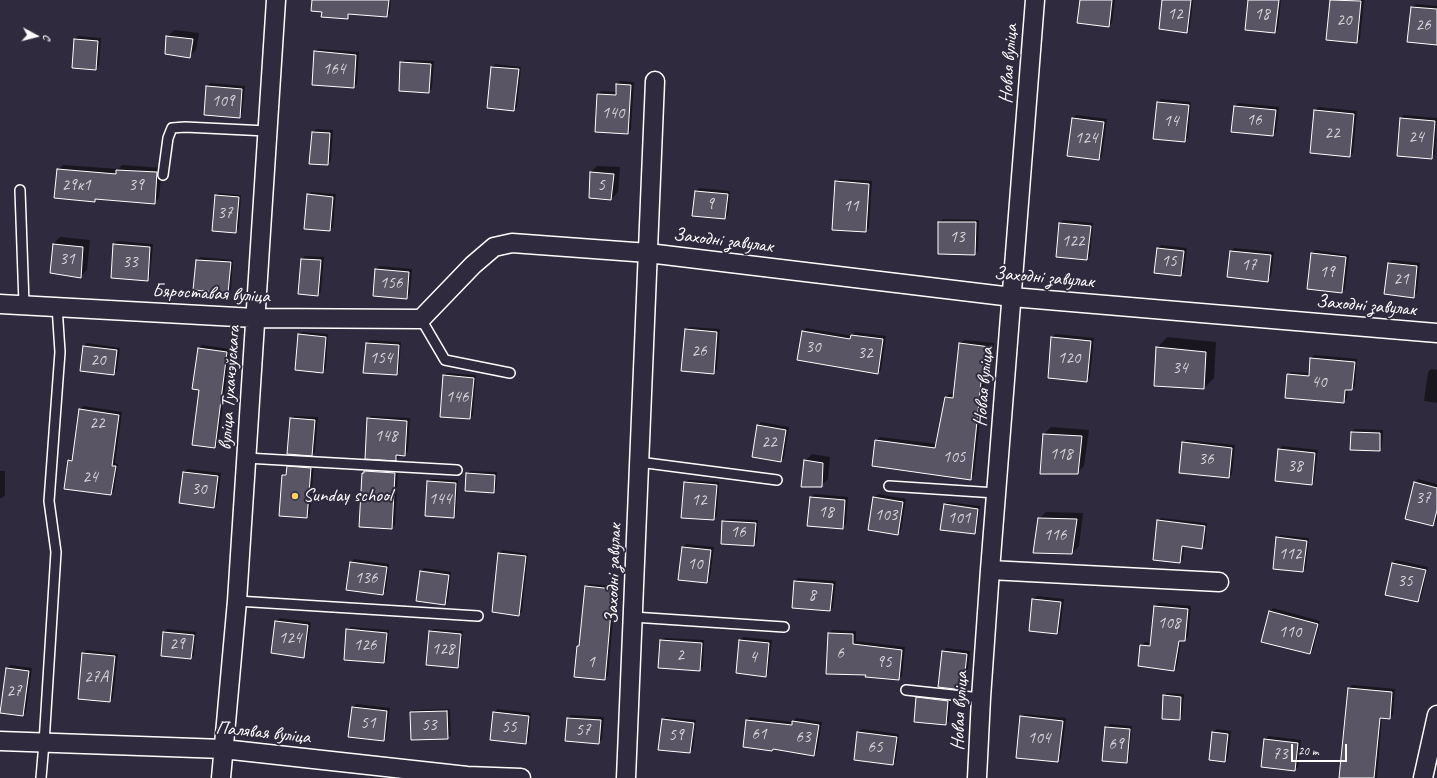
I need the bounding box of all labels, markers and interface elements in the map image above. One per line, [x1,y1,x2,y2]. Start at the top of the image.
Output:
house number: 12 [1167,5,1183,25]
house number: 18 [1254,5,1270,25]
house number: 20 [1336,11,1352,31]
north arrow [16,16,56,56]
house number: 26 [1415,16,1431,36]
street label: Новая вуліца [995,24,1023,104]
text: С [41,34,55,41]
house number: 164 [323,60,345,80]
house number: 109 [212,92,234,112]
house number: 140 [602,104,624,124]
house number: 16 [1246,111,1262,131]
house number: 14 [1163,112,1179,132]
house number: 22 [1324,124,1340,144]
house number: 24 [1408,128,1424,148]
house number: 124 [1075,129,1097,149]
house number: 29к1 [61,176,91,196]
house number: 39 [128,176,144,196]
house number: 5 [597,176,605,196]
house number: 9 [706,195,714,215]
house number: 11 [843,197,859,217]
house number: 37 [217,204,233,224]
street label: Заходні завулак [672,224,774,258]
house number: 13 [949,228,965,248]
house number: 122 [1062,232,1084,252]
house number: 31 [59,250,75,270]
house number: 15 [1161,252,1177,272]
house number: 33 [122,253,138,273]
house number: 17 [1241,256,1257,276]
street label: Заходні завулак [993,262,1095,294]
house number: 19 [1319,263,1335,283]
house number: 21 [1393,270,1409,290]
house number: 156 [380,274,402,294]
street label: Бяроставая вуліца [152,280,270,308]
street label: Заходні завулак [1315,290,1417,322]
street label: вуліца Тухачэўскага [214,325,246,451]
house number: 30 [805,338,821,358]
house number: 26 [691,342,707,362]
house number: 32 [857,344,873,364]
street label: Новая вуліца [969,347,999,427]
house number: 154 [370,349,392,369]
house number: 120 [1058,349,1080,369]
house number: 20 [90,351,106,371]
house number: 34 [1172,359,1188,379]
house number: 40 [1311,373,1327,393]
house number: 146 [446,388,468,408]
house number: 22 [89,414,105,434]
house number: 148 [375,427,397,447]
house number: 22 [761,433,777,453]
house number: 118 [1050,445,1072,465]
house number: 105 [943,448,965,468]
house number: 36 [1198,450,1214,470]
house number: 38 [1287,457,1303,477]
house number: 24 [82,468,98,488]
house number: 30 [191,480,207,500]
place label: Sunday school [303,485,392,507]
house number: 37 [1415,489,1431,509]
house number: 144 [429,490,451,510]
marker: Sunday school [290,491,300,501]
house number: 12 [691,491,707,511]
house number: 18 [818,503,834,523]
house number: 103 [875,506,897,526]
house number: 101 [948,509,970,529]
street label: Заходні завулак [601,523,627,625]
house number: 16 [730,523,746,543]
house number: 116 [1044,526,1066,546]
house number: 112 [1279,545,1301,565]
house number: 10 [687,555,703,575]
house number: 136 [355,569,377,589]
house number: 35 [1397,572,1413,592]
house number: 8 [808,586,816,606]
house number: 108 [1158,614,1180,634]
house number: 110 [1279,623,1301,643]
house number: 124 [279,629,301,649]
house number: 29 [169,635,185,655]
house number: 126 [354,636,376,656]
house number: 128 [432,640,454,660]
house number: 6 [836,644,844,664]
house number: 2 [676,646,684,666]
house number: 4 [749,648,757,668]
house number: 1 [587,653,595,673]
house number: 95 [876,653,892,673]
house number: 27А [84,668,108,688]
street label: Новая вуліца [947,671,973,751]
house number: 27 [6,682,22,702]
house number: 51 [360,714,376,734]
house number: 53 [421,716,437,736]
street label: Палявая вуліца [214,717,312,749]
house number: 55 [501,718,517,738]
house number: 57 [575,721,591,741]
house number: 61 [751,725,767,745]
house number: 59 [668,726,684,746]
house number: 63 [795,728,811,748]
house number: 104 [1028,729,1050,749]
house number: 69 [1108,735,1124,755]
scale bar [1293,736,1349,762]
house number: 65 [867,738,883,758]
text: 20 m [1298,743,1318,759]
house number: 73 [1272,745,1288,765]

